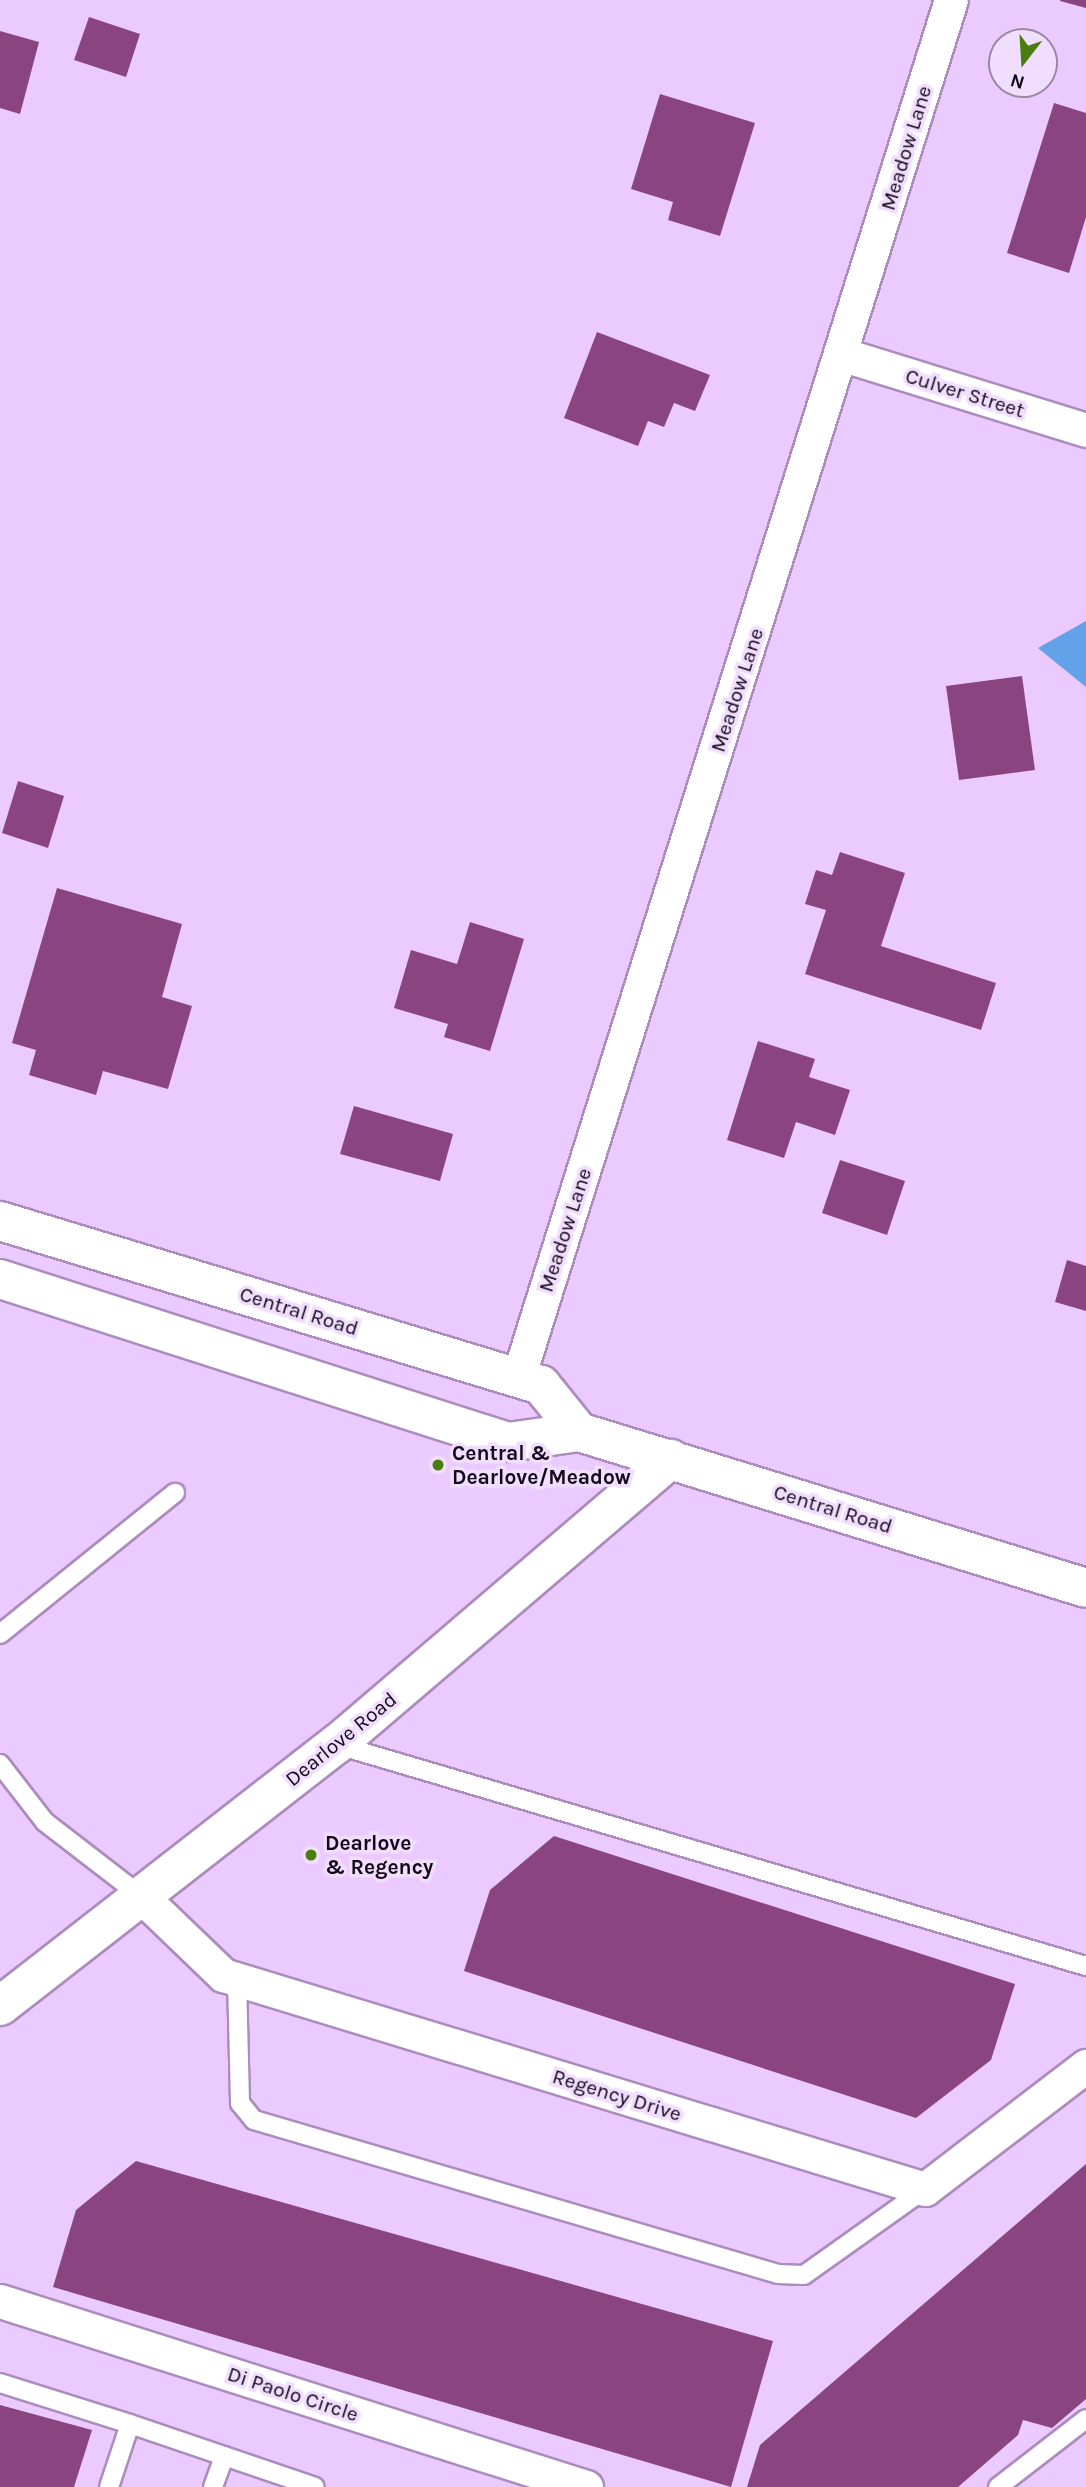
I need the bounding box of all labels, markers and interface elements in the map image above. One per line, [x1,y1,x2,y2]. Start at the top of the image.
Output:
north arrow [988,28,1058,98]
text: N [1008,69,1027,94]
street label: Meadow Lane [875,83,937,213]
street label: Culver Street [902,363,1028,423]
street label: Meadow Lane [705,625,769,755]
street label: Meadow Lane [533,1165,597,1295]
street label: Central Road [237,1281,361,1341]
place label: Central & Dearlove/Meadow [452,1440,631,1490]
marker: Central & Dearlove/Meadow [430,1457,446,1473]
street label: Central Road [771,1479,895,1539]
street label: Dearlove Road [280,1686,402,1792]
place label: Dearlove & Regency [325,1830,433,1880]
marker: Dearlove & Regency [303,1847,319,1863]
street label: Regency Drive [549,2063,685,2127]
street label: Di Paolo Circle [224,2361,362,2427]

